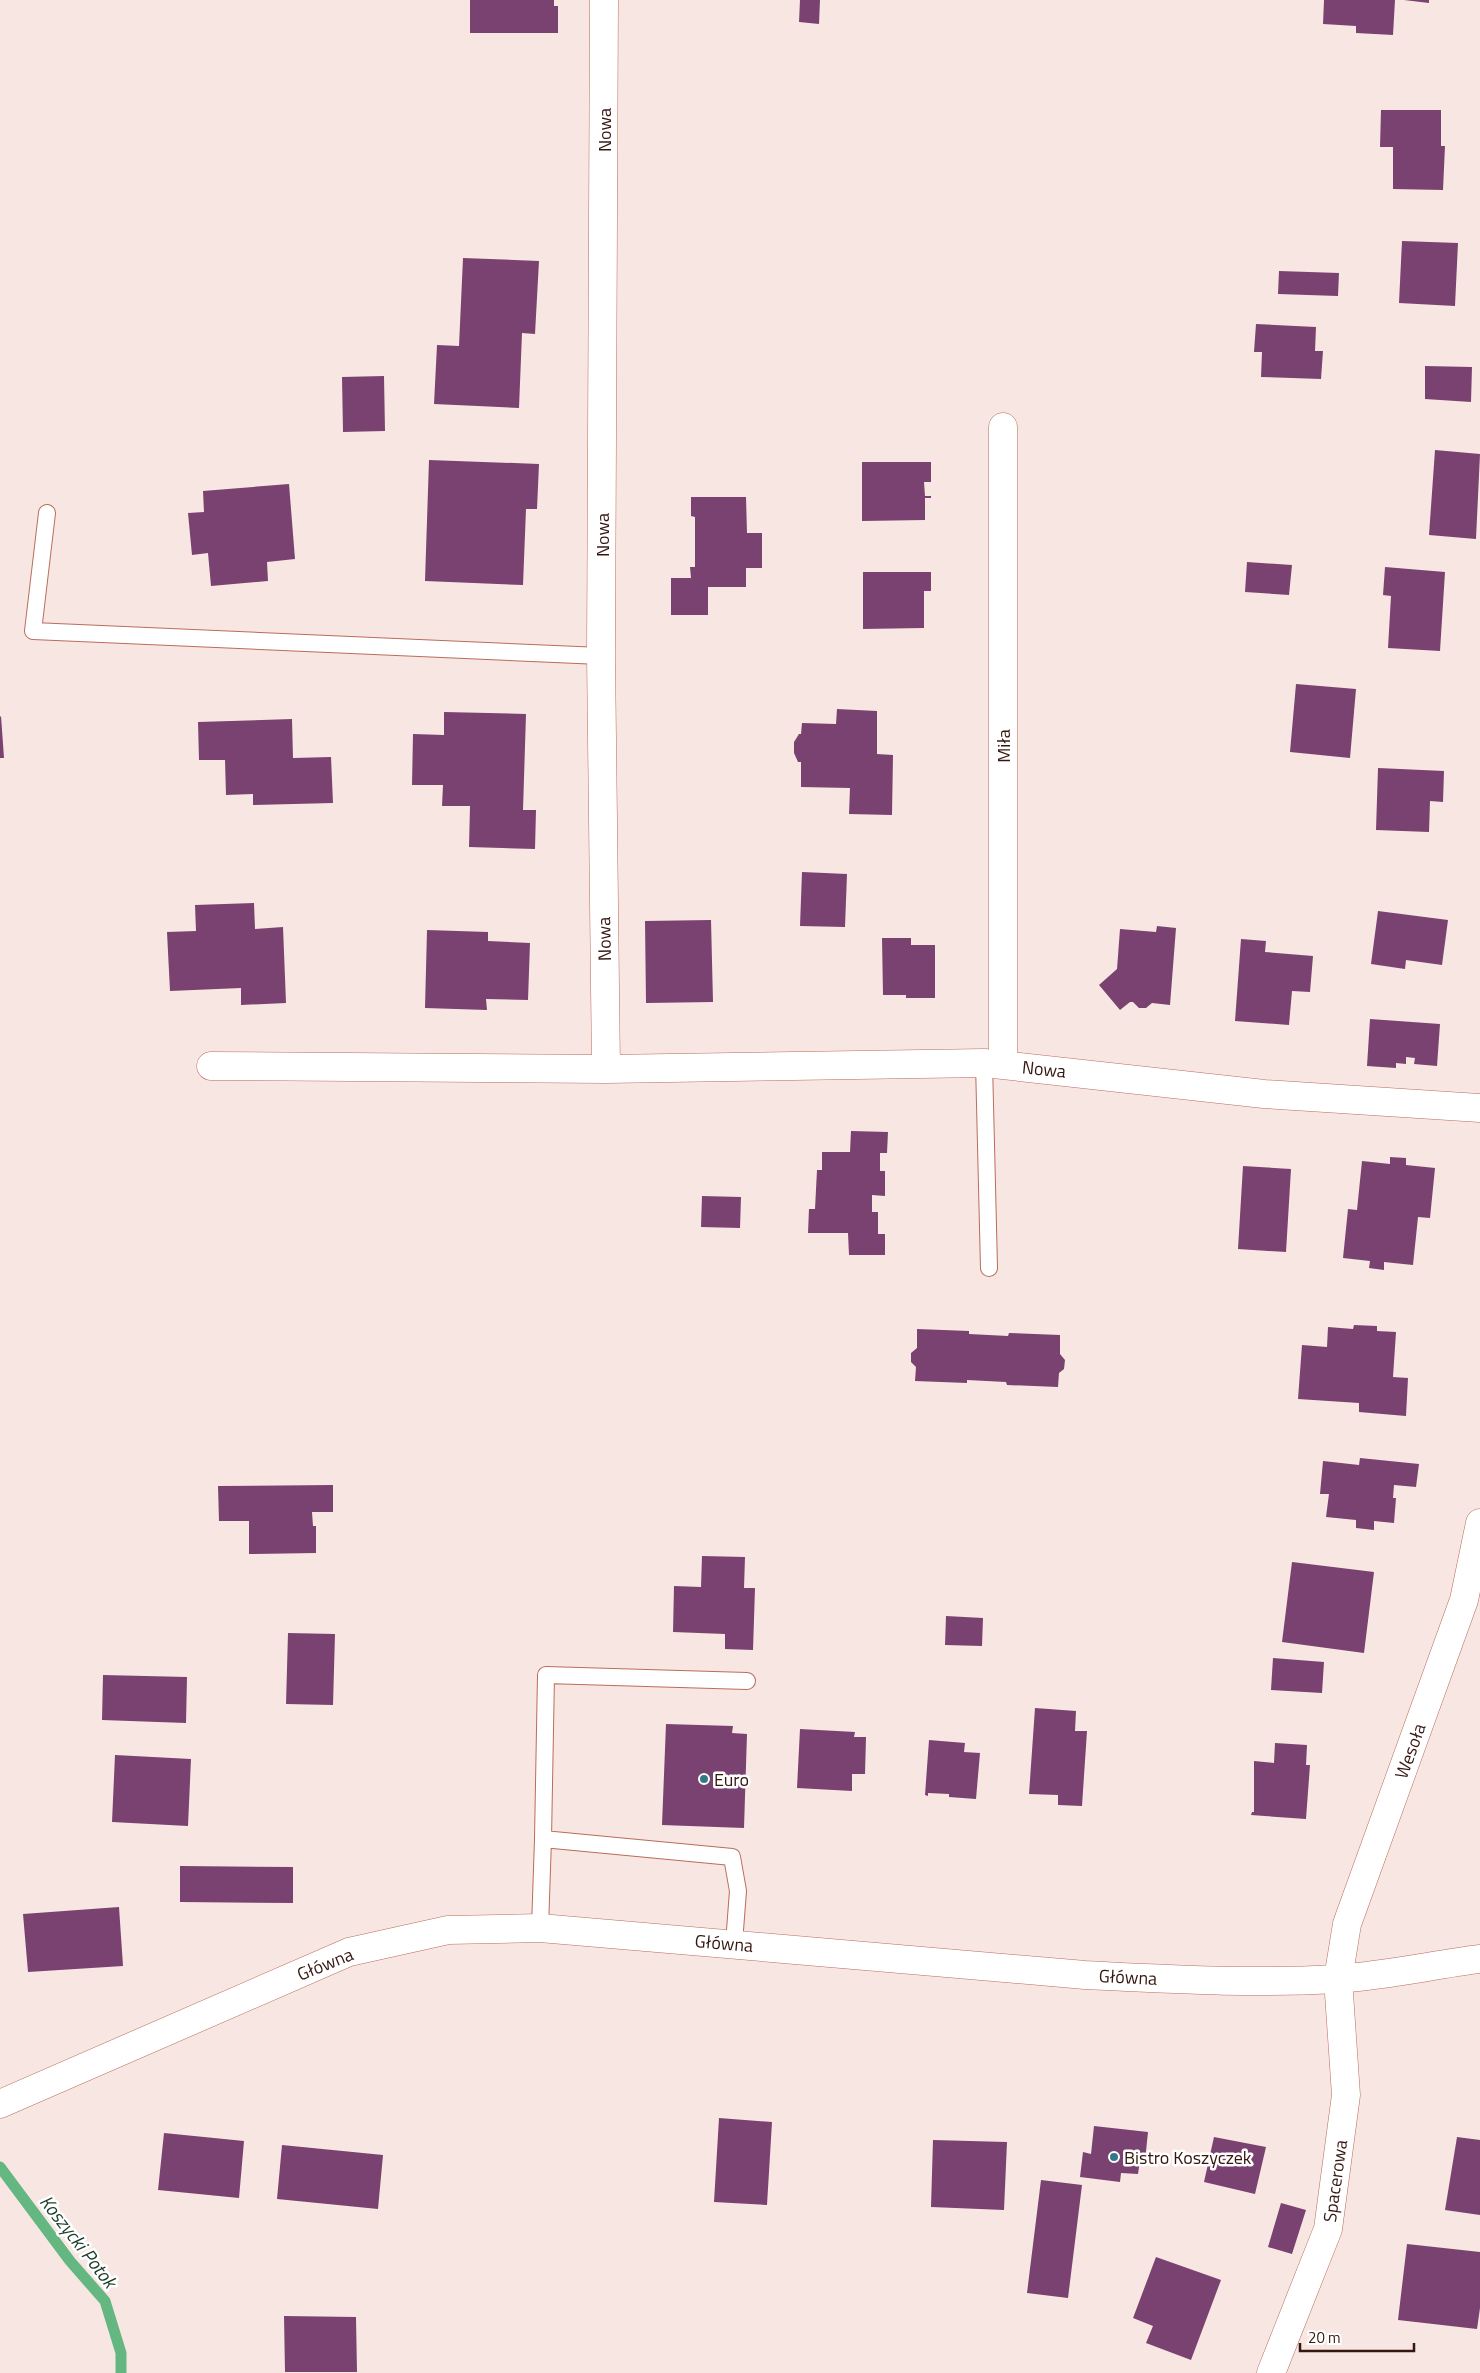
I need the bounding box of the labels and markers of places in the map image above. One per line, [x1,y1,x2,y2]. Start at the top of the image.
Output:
place label: Euro [714,1766,749,1793]
marker: Euro [698,1773,710,1785]
place label: Bistro Koszyczek [1124,2144,1252,2171]
marker: Bistro Koszyczek [1108,2151,1120,2163]

